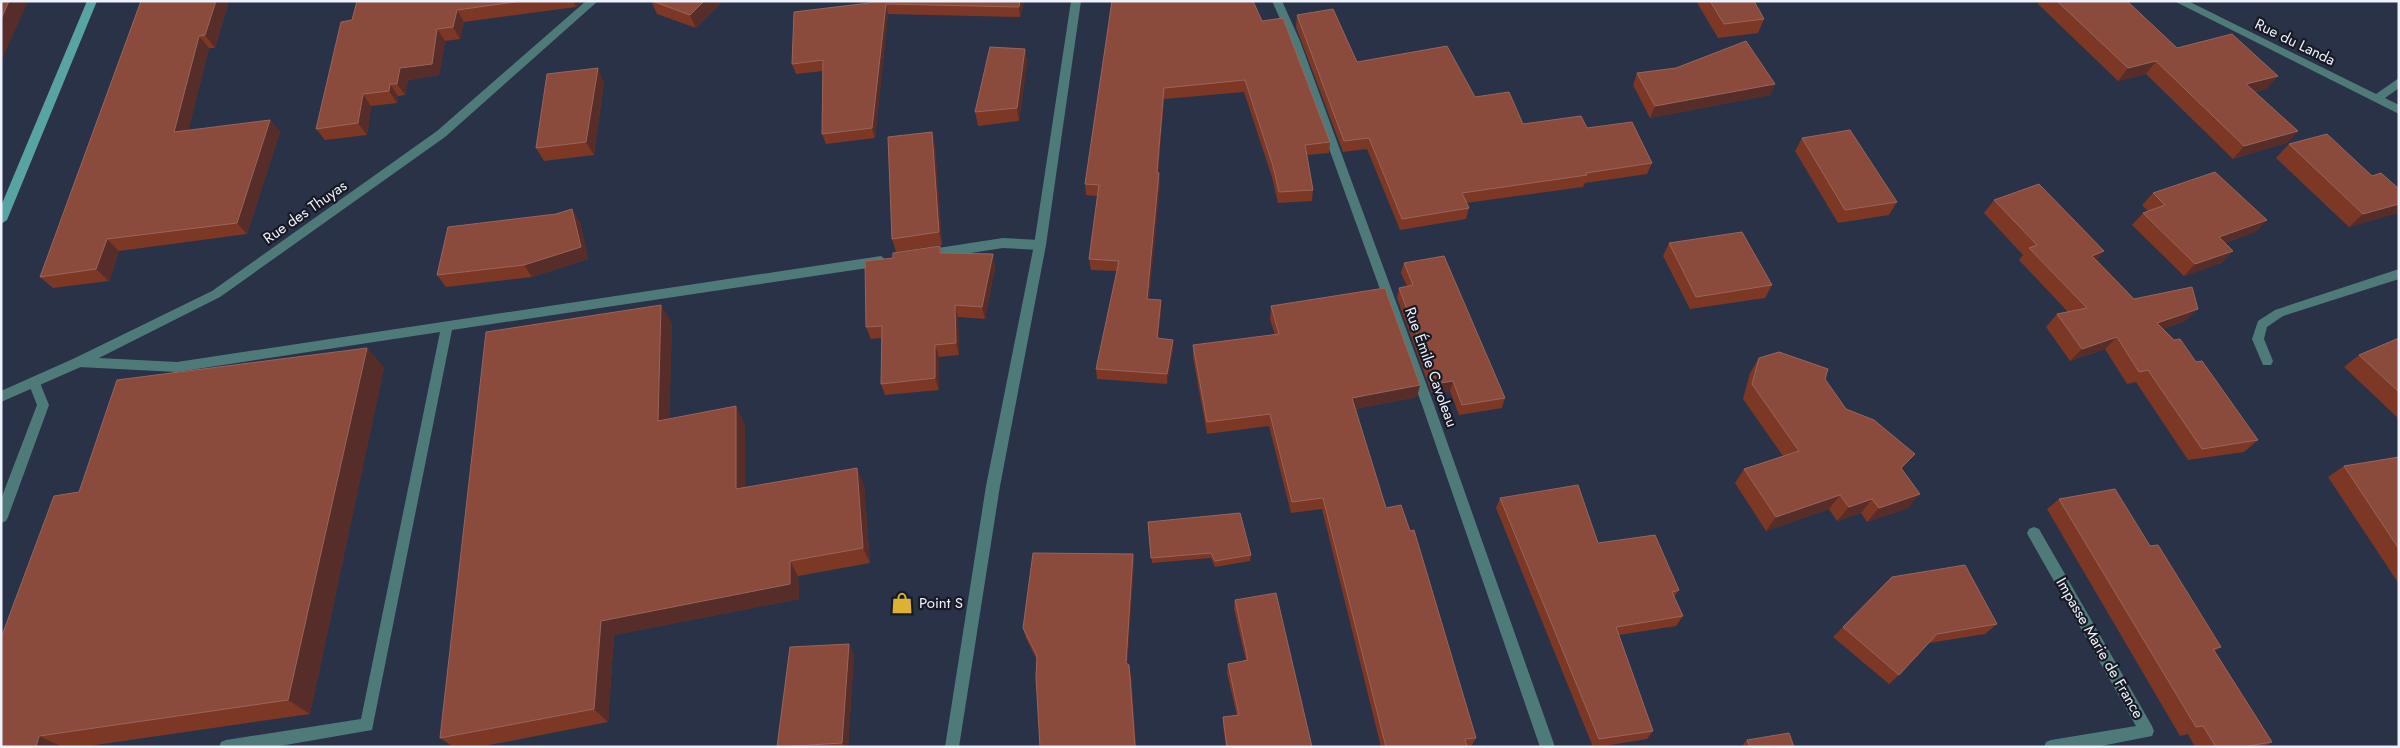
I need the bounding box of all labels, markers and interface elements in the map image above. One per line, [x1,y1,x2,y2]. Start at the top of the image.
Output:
street label: Rue du Landa [2251,13,2339,71]
street label: Rue des Thuyas [259,175,351,249]
street label: Rue Émile Cavoleau [1399,304,1463,430]
street label: Impasse Marie de France [2051,574,2149,723]
shop icon: Point S [889,590,915,616]
place label: Point S [919,592,963,614]

